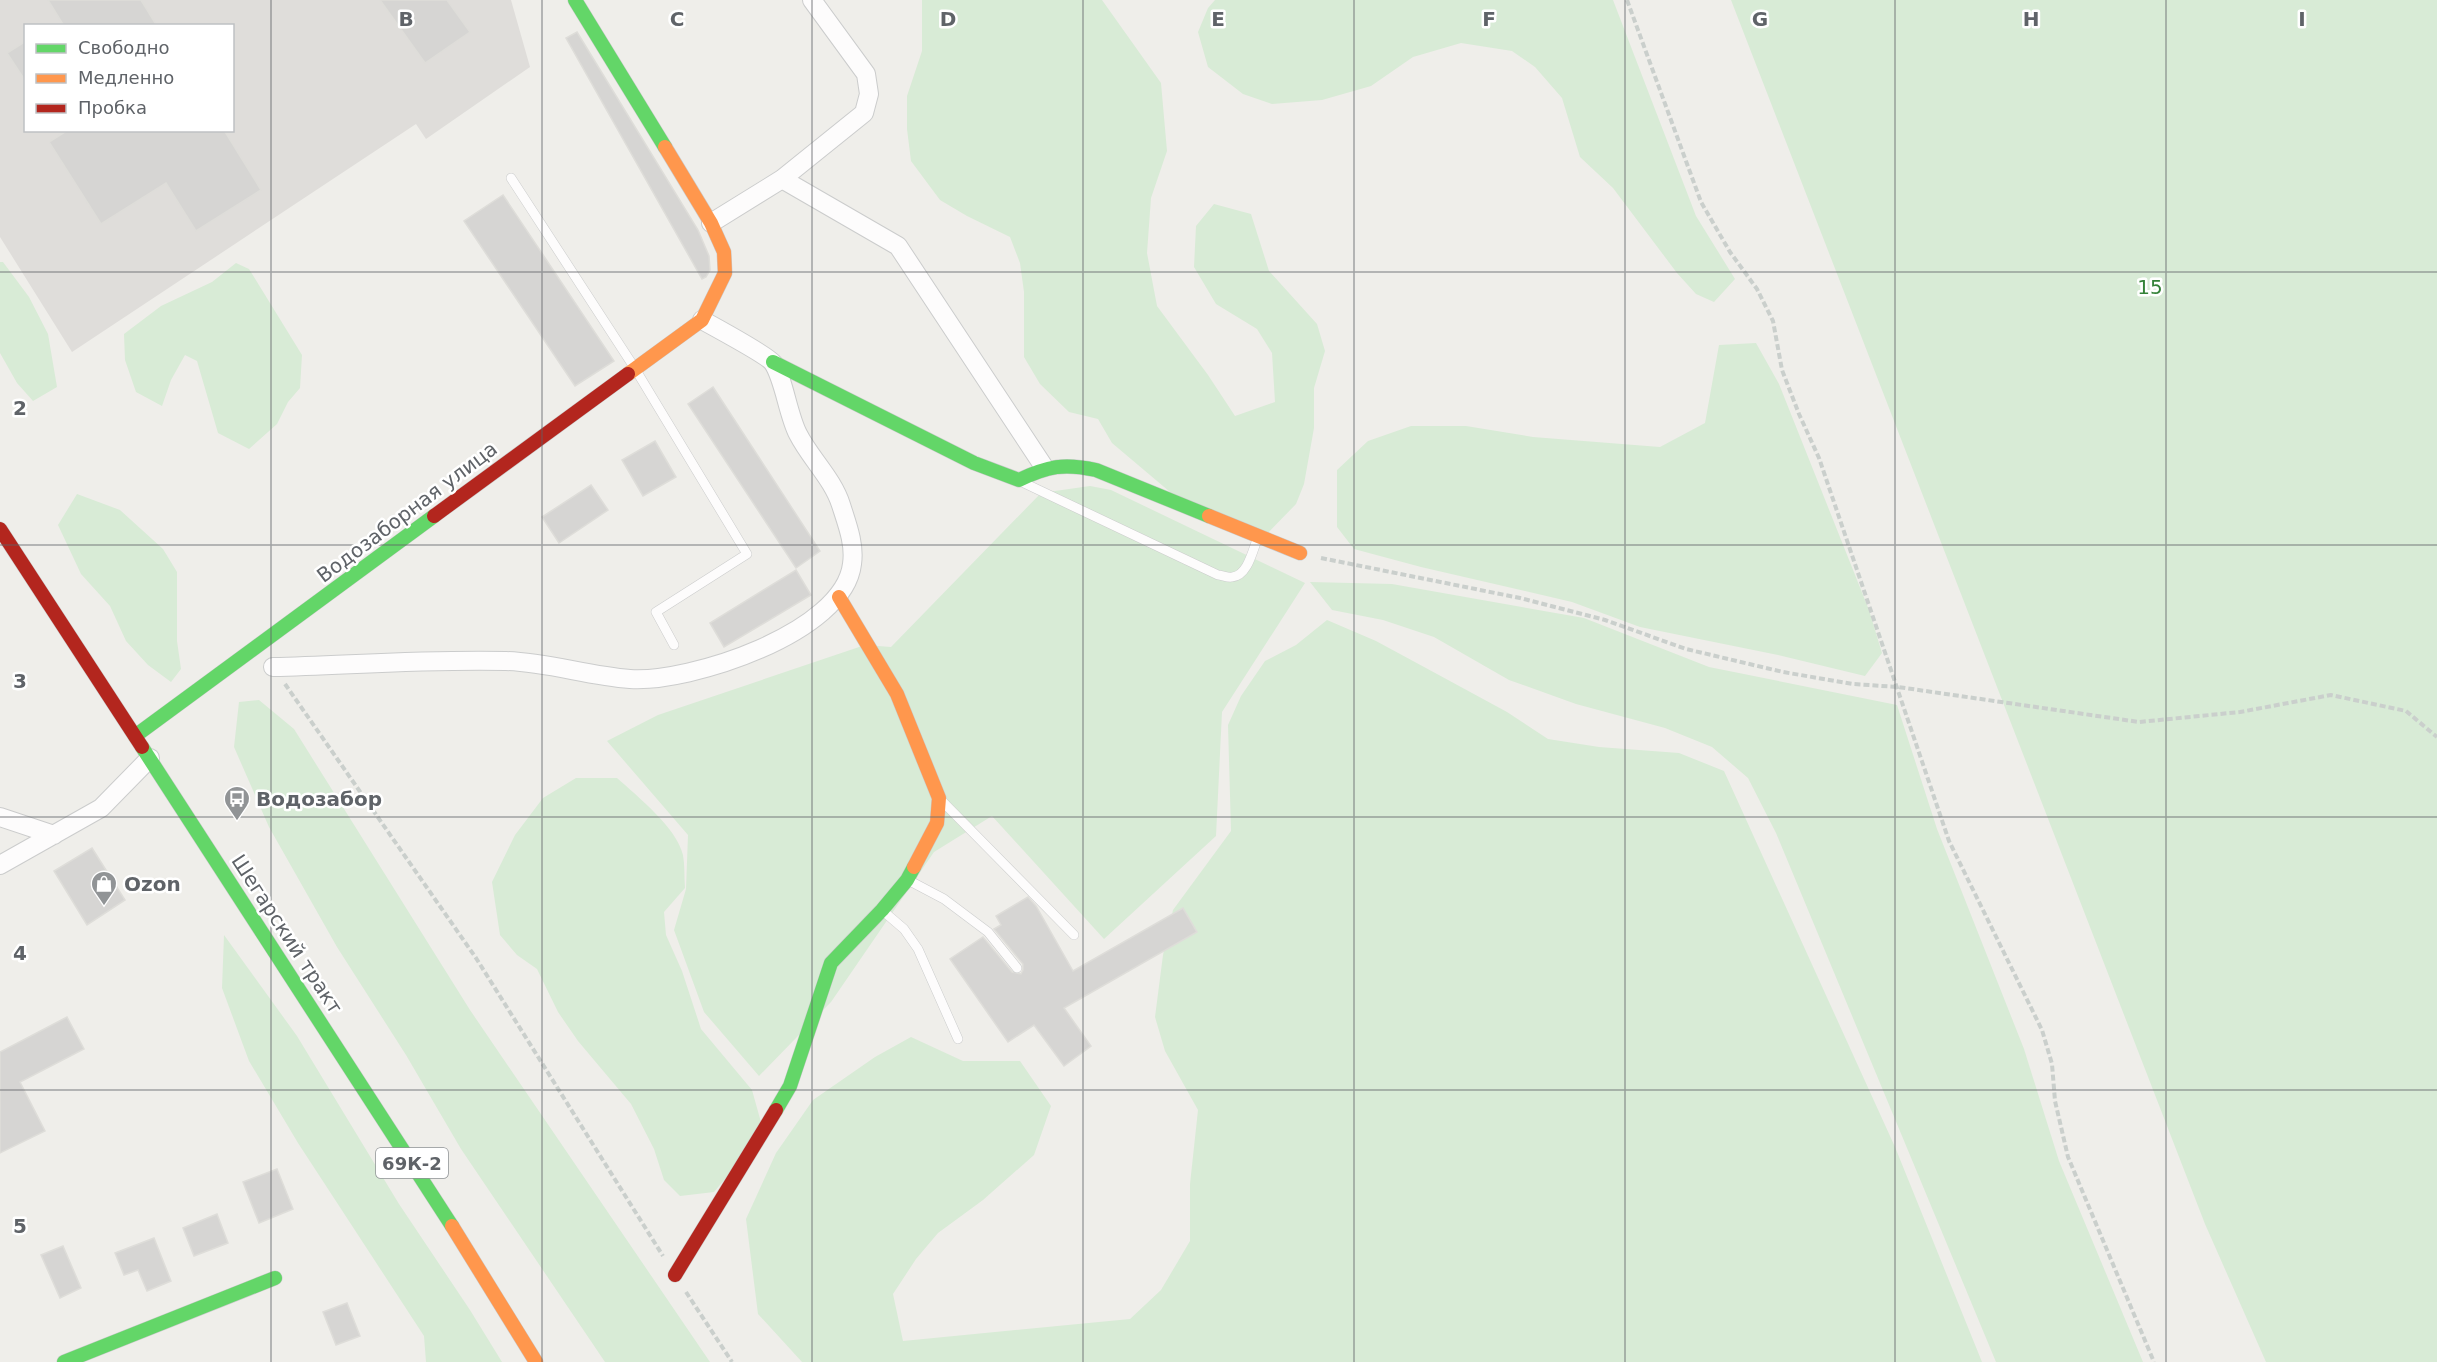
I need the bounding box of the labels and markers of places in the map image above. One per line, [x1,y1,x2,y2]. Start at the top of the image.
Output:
bus stop icon: Водозабор [222,784,252,822]
place label: Водозабор [256,787,382,811]
shop icon: Ozon [89,869,119,907]
place label: Ozon [124,872,181,896]

